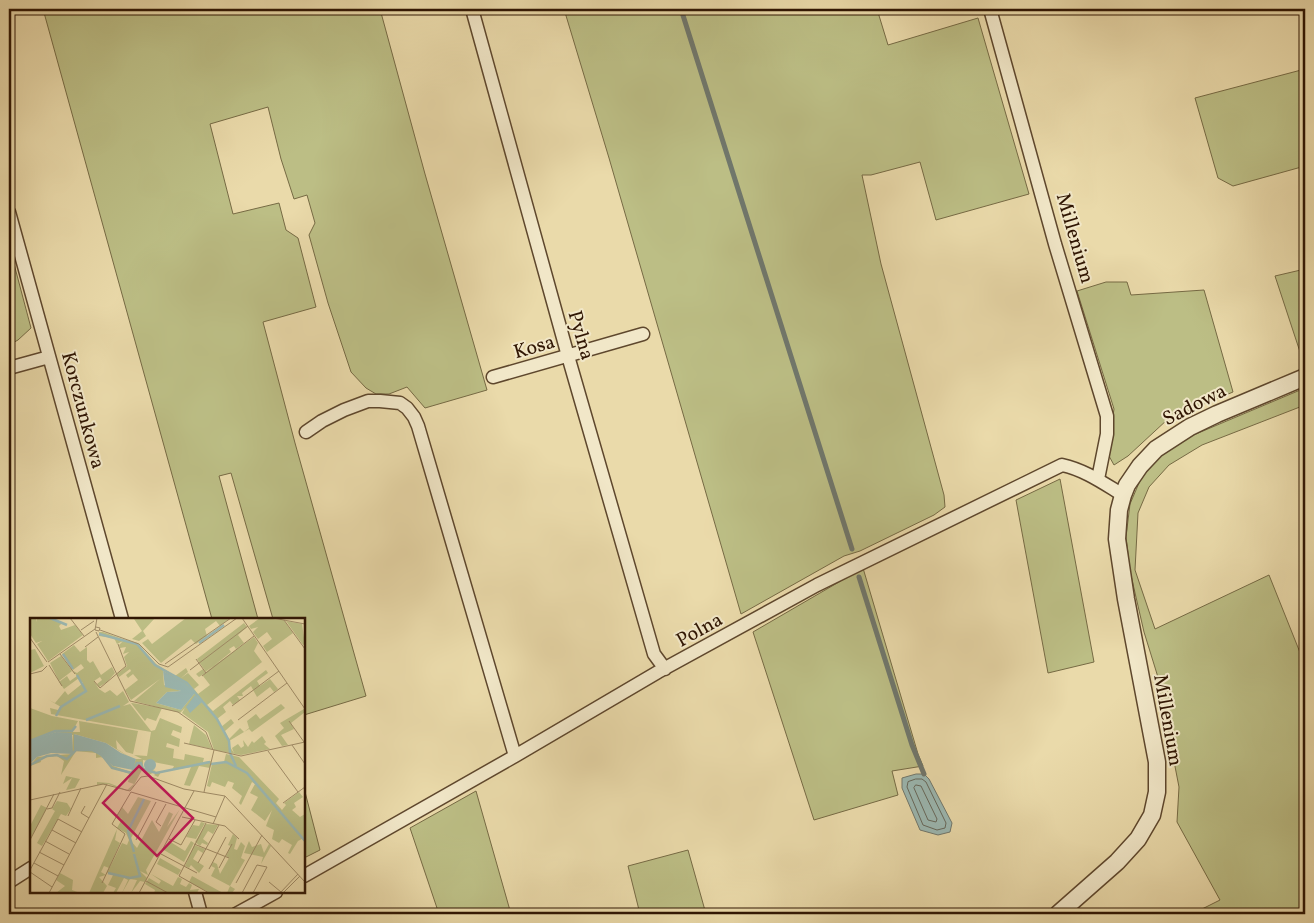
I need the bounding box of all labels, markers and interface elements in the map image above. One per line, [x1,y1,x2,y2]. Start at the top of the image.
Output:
street label: Millenium [1048,190,1100,287]
street label: Pylna [560,308,600,364]
street label: Kosa [511,329,559,367]
street label: Korczunkowa [53,349,111,472]
street label: Sadowa [1158,378,1232,434]
street label: Polna [672,606,728,655]
inset map [30,618,305,893]
street label: Millenium [1145,672,1189,769]

